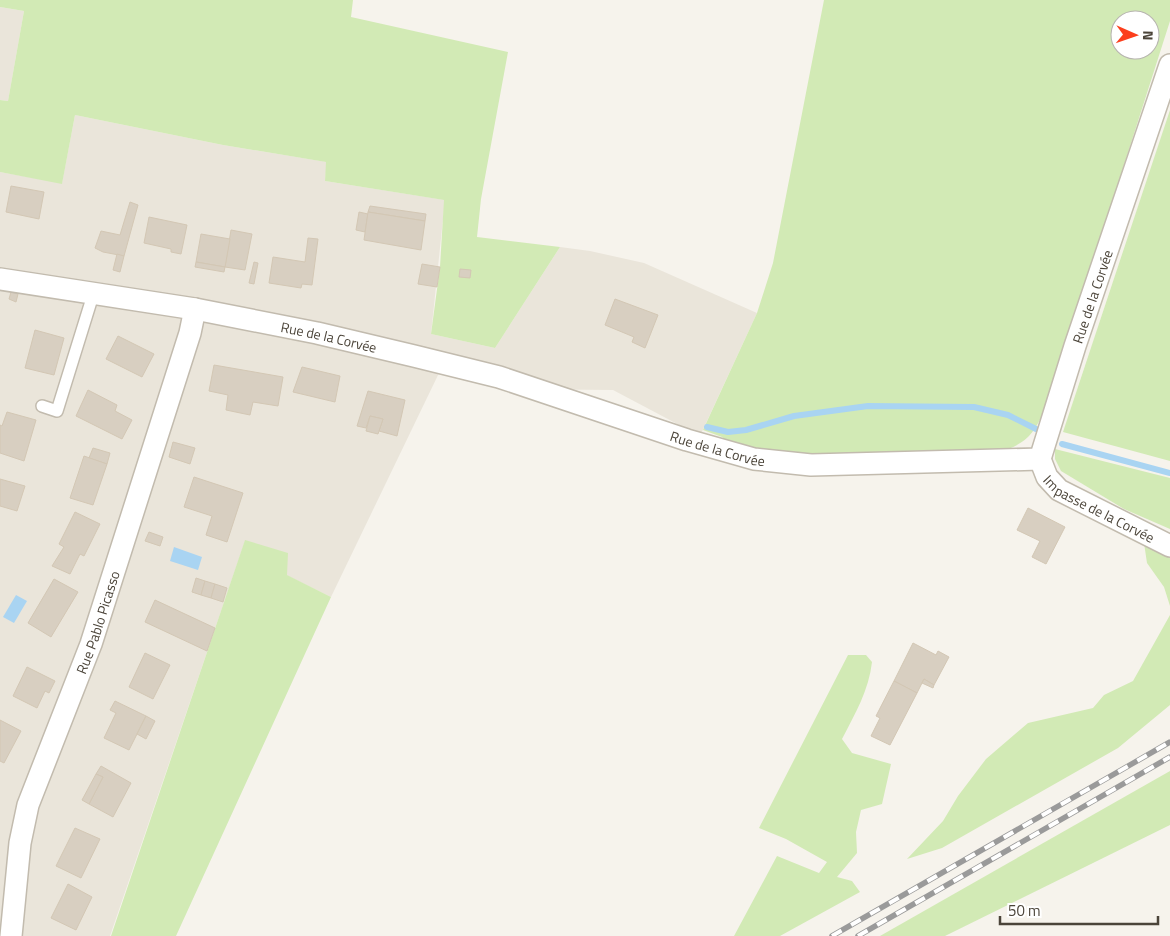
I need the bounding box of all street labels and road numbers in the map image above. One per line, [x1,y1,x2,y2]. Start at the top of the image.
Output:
street label: Rue de la Corvée [1066,247,1117,346]
street label: Rue de la Corvée [279,316,379,357]
street label: Rue de la Corvée [668,425,766,471]
street label: Impasse de la Corvée [1039,470,1158,547]
street label: Rue Pablo Picasso [70,568,124,677]

